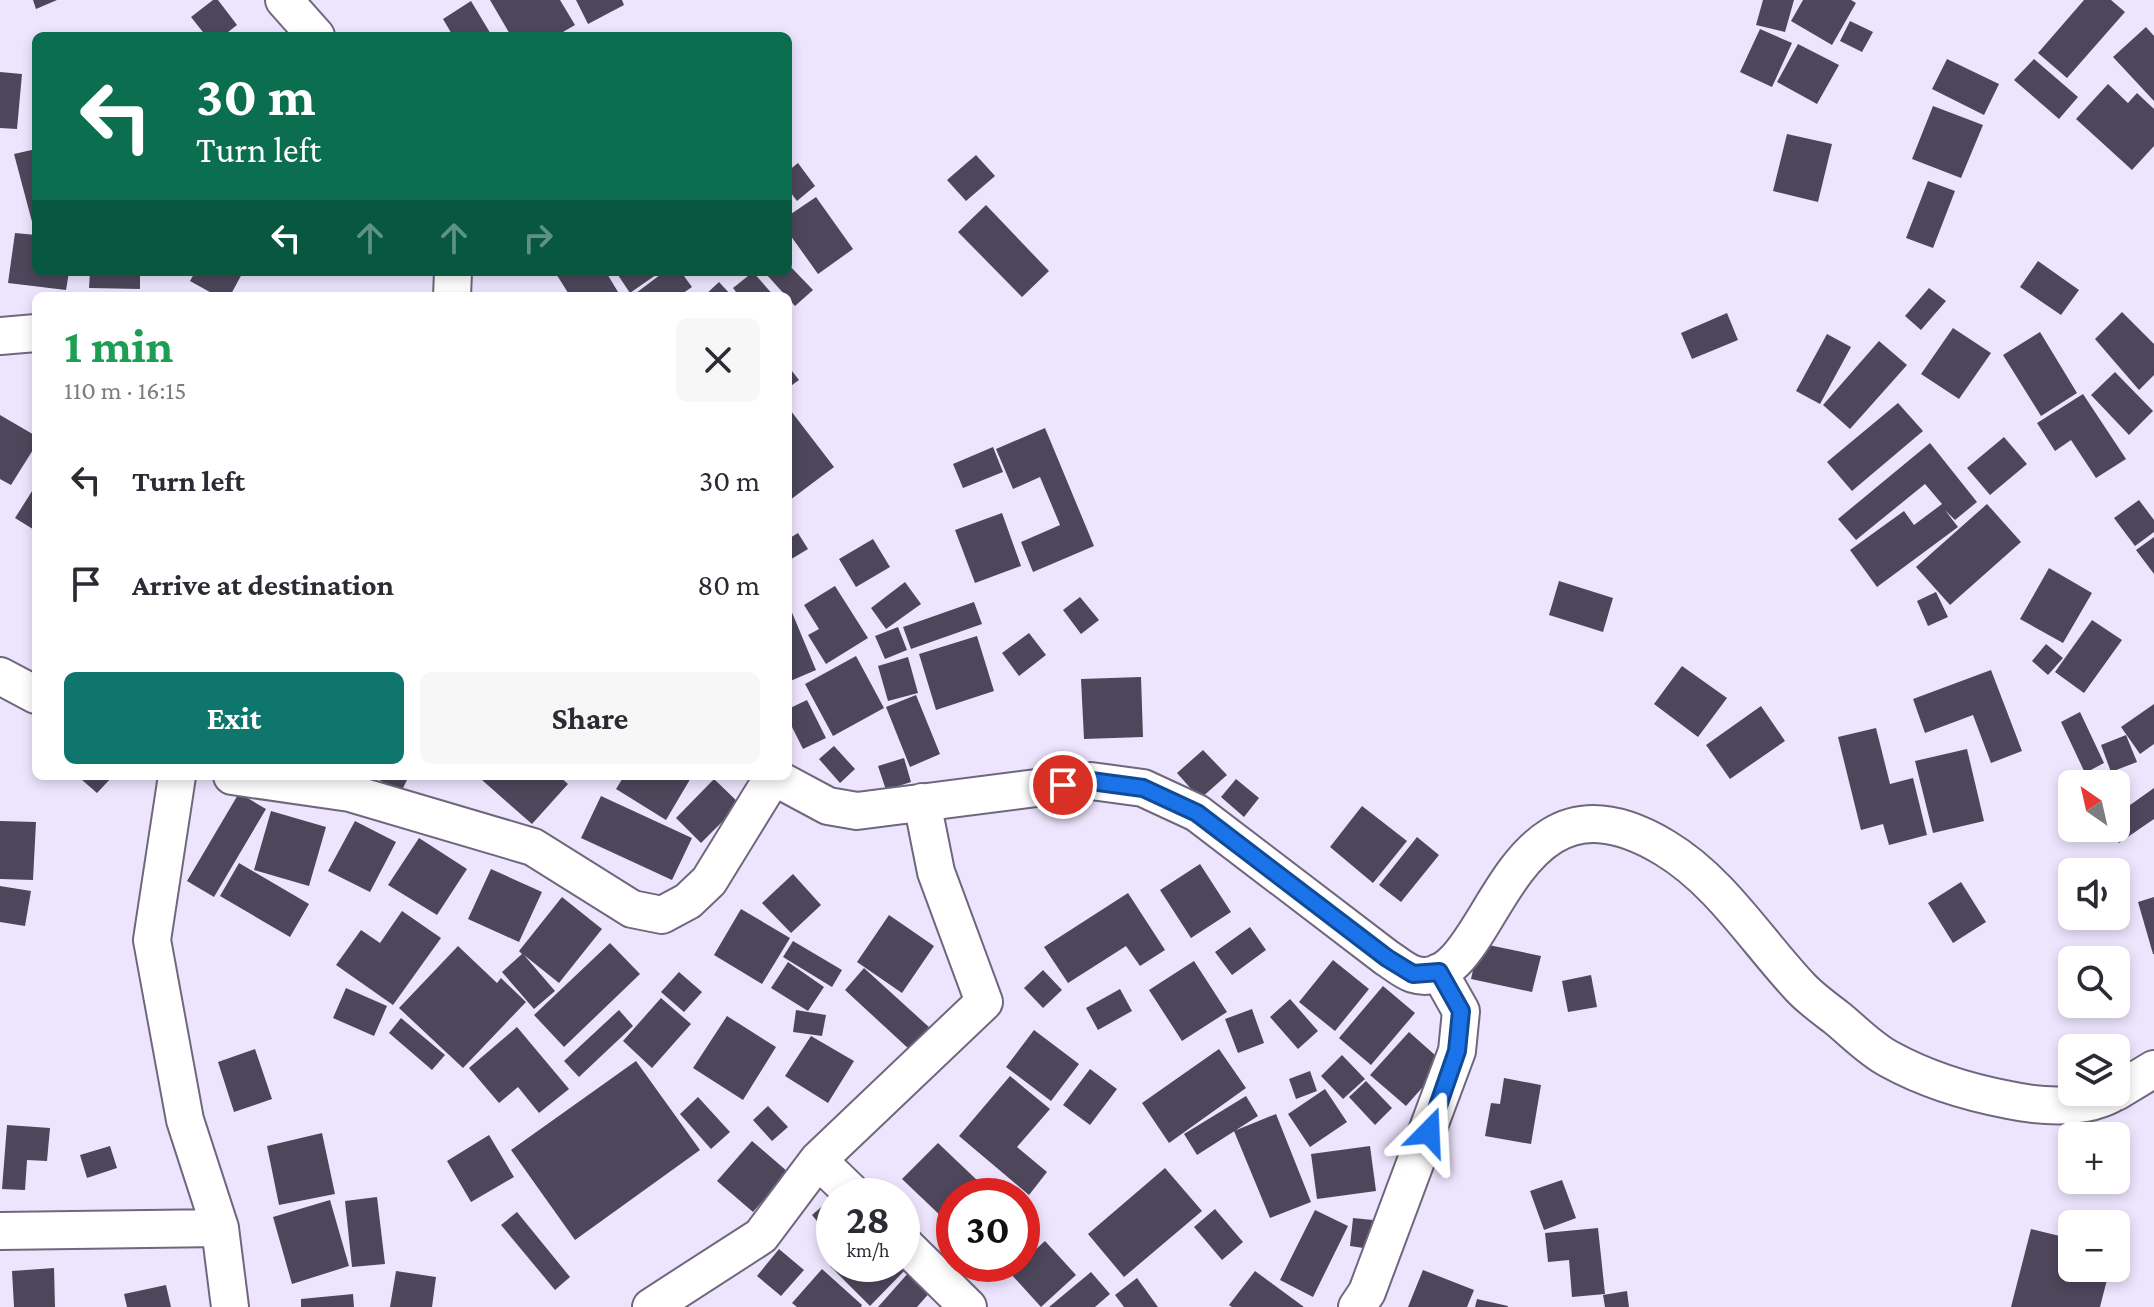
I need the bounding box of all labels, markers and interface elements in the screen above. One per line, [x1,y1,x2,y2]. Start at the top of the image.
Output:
icon: left [64,64,168,168]
text: 30 m [196,65,316,127]
text: Turn left [196,130,321,170]
icon: left [264,216,308,260]
icon: ahead [348,216,392,260]
icon: ahead [432,216,476,260]
icon: right [516,216,560,260]
button: close [676,318,760,402]
text: 1 min [64,319,173,372]
text: 110 m · 16:15 [64,376,186,405]
icon: left [64,458,108,502]
text: Turn left [132,464,245,497]
text: 30 m [699,464,760,497]
icon: arrive [64,562,108,606]
text: Arrive at destination [132,568,394,601]
text: 80 m [697,568,760,601]
button: Exit [64,672,404,764]
button: Share [420,672,760,764]
pin [1029,751,1097,819]
icon: arrive [1041,763,1085,807]
north arrow [2058,770,2130,842]
map controls [2058,770,2130,1282]
button: sound [2058,858,2130,930]
button: search [2058,946,2130,1018]
button: layers [2058,1034,2130,1106]
position arrow [1387,1090,1471,1174]
button: + [2058,1122,2130,1194]
speed limit sign: 30 [936,1178,1040,1282]
text: 28 [846,1197,890,1242]
button: − [2058,1210,2130,1282]
text: km/h [846,1239,890,1261]

